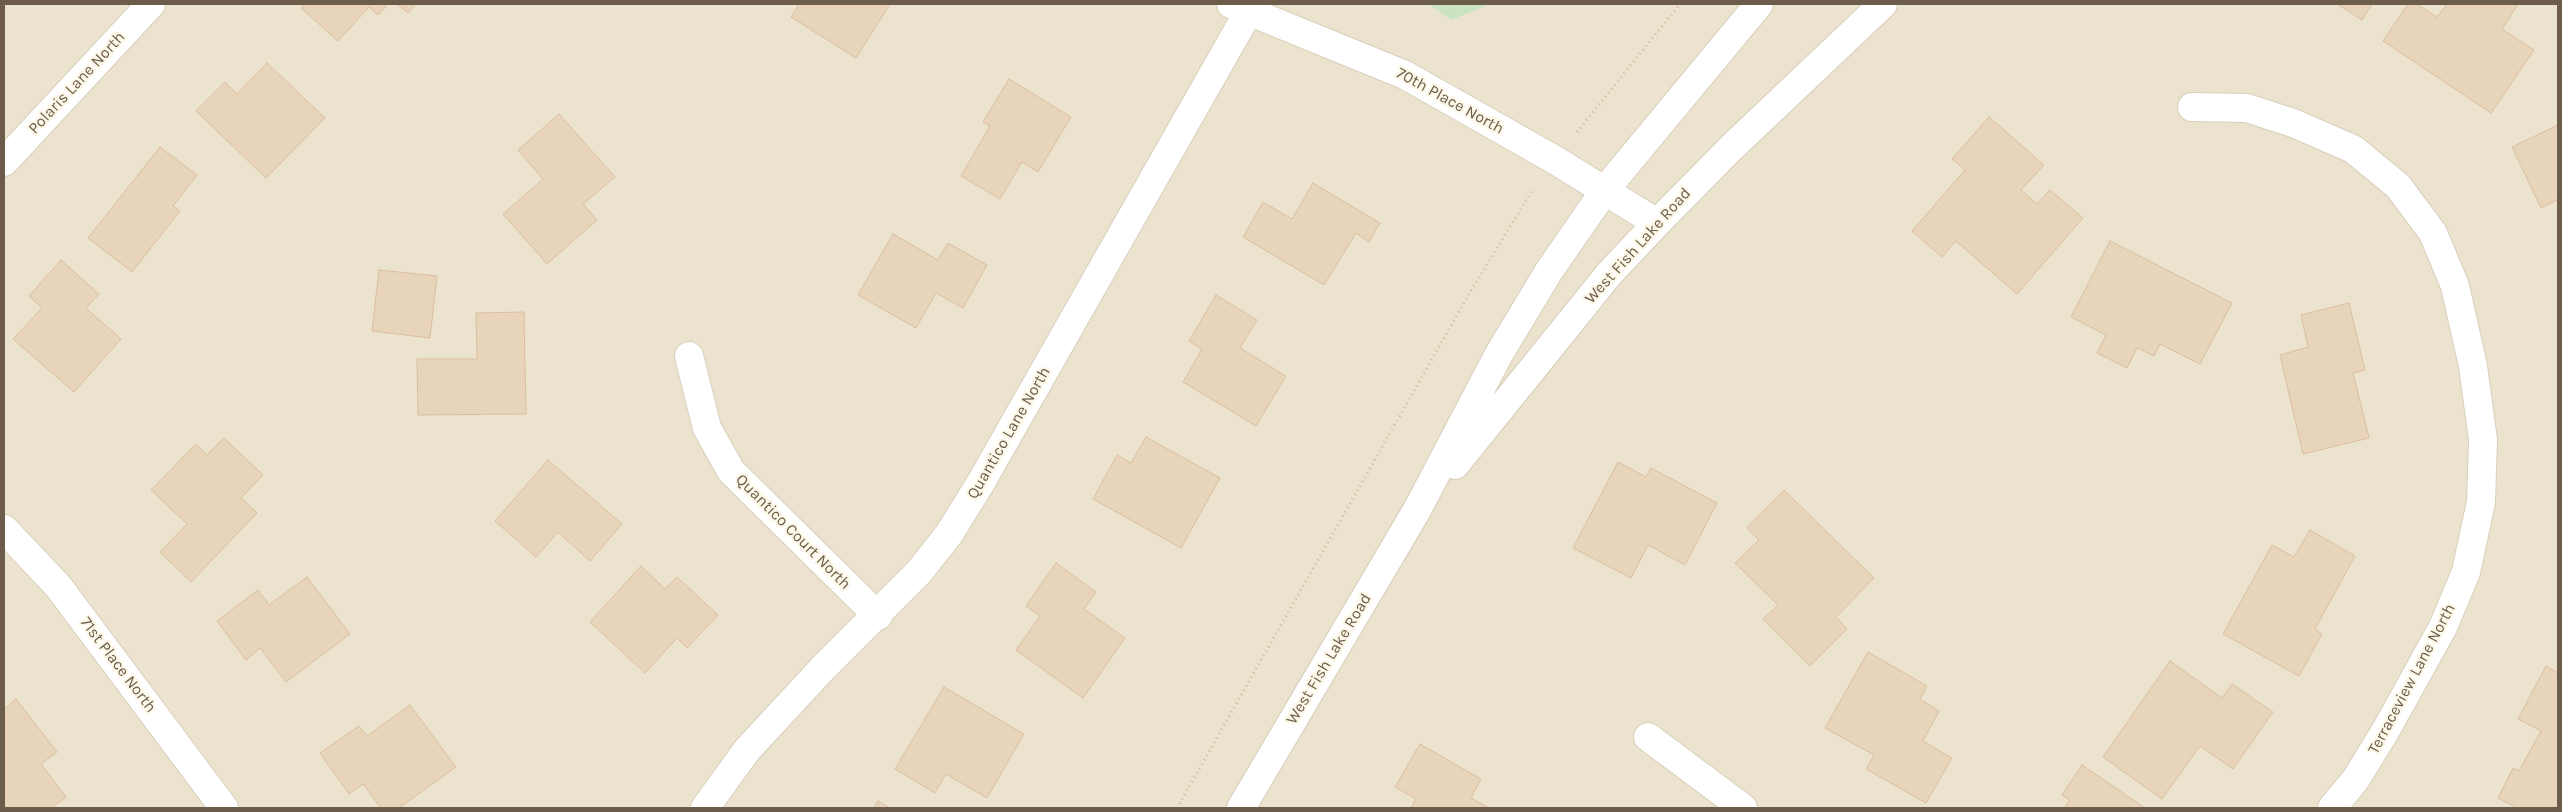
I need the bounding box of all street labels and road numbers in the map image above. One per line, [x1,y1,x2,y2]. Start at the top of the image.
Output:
street label: Polaris Lane North [25,28,129,138]
street label: 70th Place North [1393,64,1507,138]
street label: West Fish Lake Road [1581,184,1695,308]
street label: Quantico Lane North [963,364,1055,502]
street label: Quantico Court North [731,470,855,594]
street label: West Fish Lake Road [1282,590,1376,728]
street label: Terraceview Lane North [2364,601,2460,757]
street label: 71st Place North [76,613,160,717]

